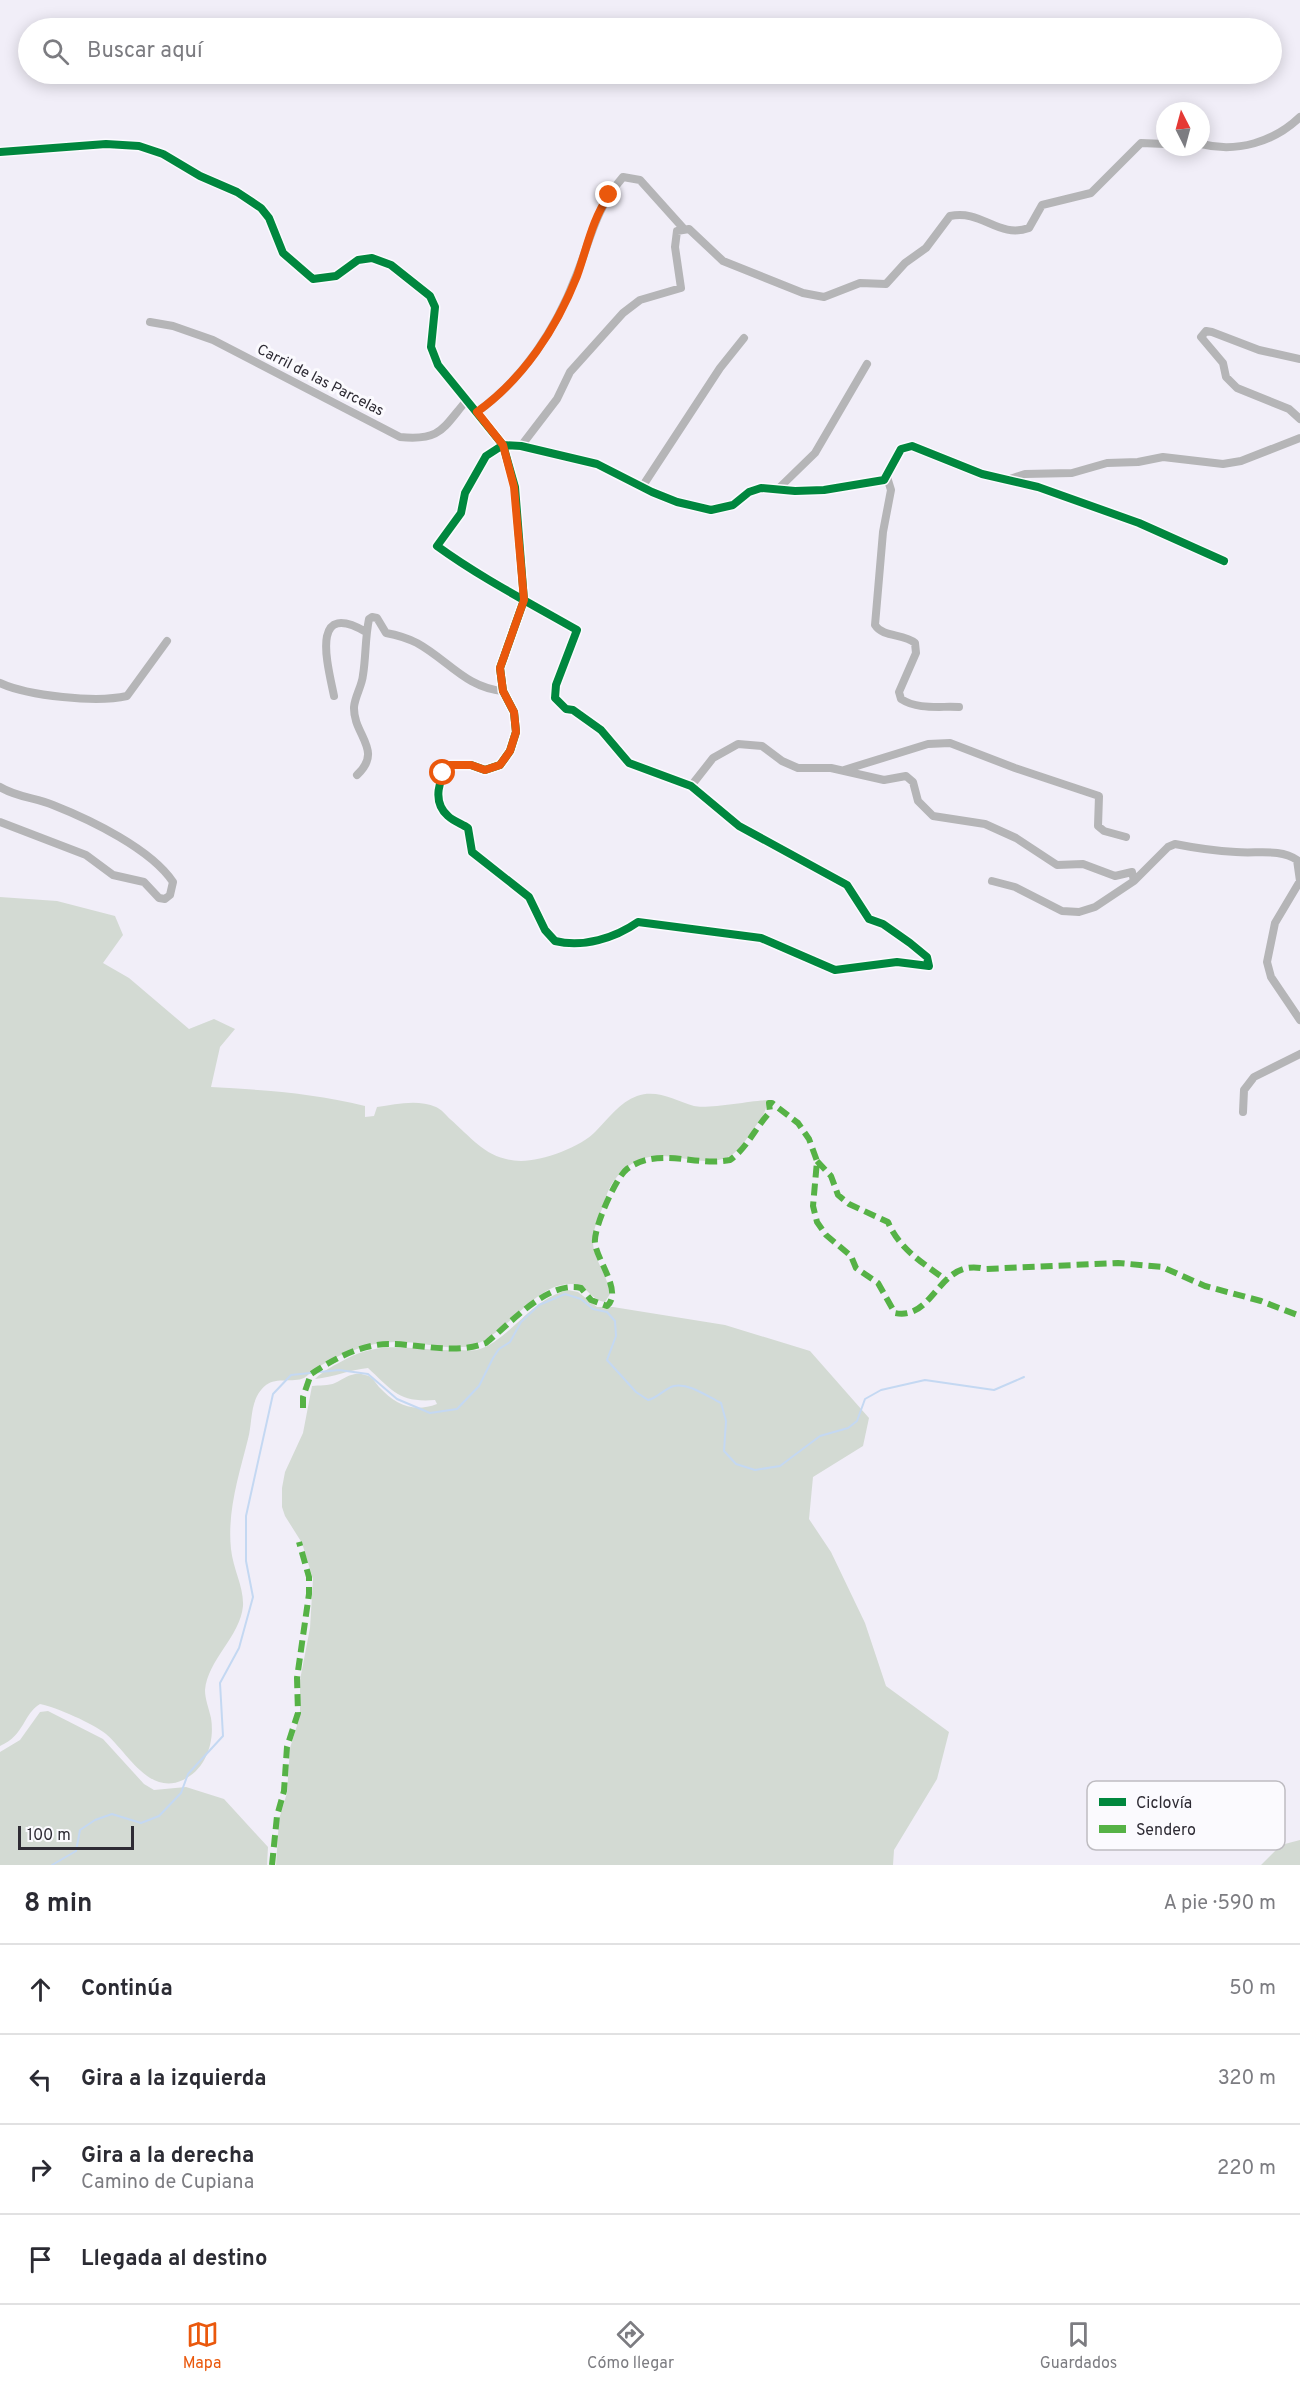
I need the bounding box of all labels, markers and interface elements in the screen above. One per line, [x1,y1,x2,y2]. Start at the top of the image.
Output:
search box [18,18,1282,84]
icon: search [39,35,72,68]
text: Buscar aquí [87,38,203,65]
north arrow [1156,102,1210,156]
route end [595,181,621,207]
street label: Carril de las Parcelas [253,341,387,421]
route start [429,759,455,785]
legend [1087,1781,1285,1850]
text: Ciclovía [1136,1794,1192,1814]
text: Sendero [1136,1821,1196,1841]
scale bar [18,1823,134,1850]
text: 100 m [27,1826,71,1846]
text: 8 min [24,1888,92,1921]
text: A pie · 590 m [1164,1891,1276,1917]
icon: ahead [24,1973,57,2006]
text: Continúa [81,1976,173,2003]
text: 50 m [1229,1976,1276,2002]
icon: left [24,2063,57,2096]
text: Gira a la izquierda [81,2066,267,2093]
text: 320 m [1218,2066,1276,2092]
text: Gira a la derecha [81,2143,254,2170]
icon: right [24,2153,57,2186]
text: 220 m [1217,2156,1276,2182]
text: Camino de Cupiana [81,2170,254,2196]
icon: arrive [24,2243,57,2276]
text: Llegada al destino [81,2246,267,2273]
tab: Mapa [183,2318,221,2374]
tab: Cómo llegar [587,2318,674,2374]
tab: Guardados [1040,2318,1117,2374]

